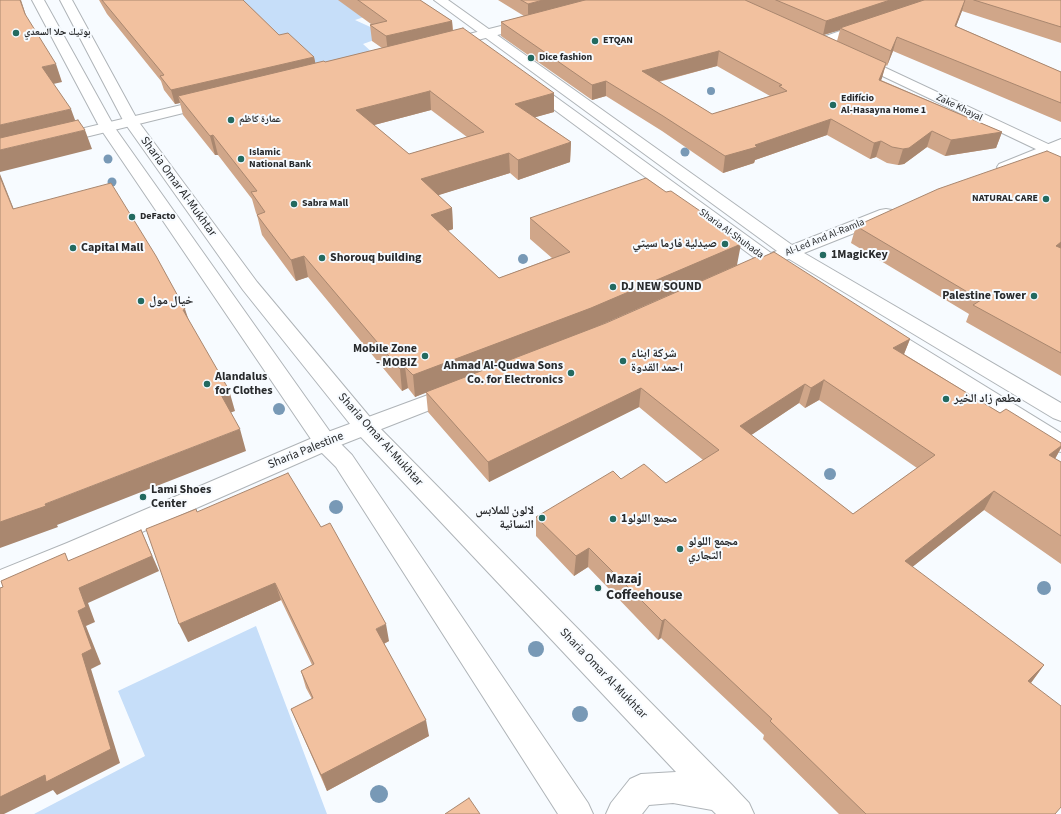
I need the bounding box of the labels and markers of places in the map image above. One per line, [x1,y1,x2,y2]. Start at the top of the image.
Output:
place label: بوتيك حلا السعدي [24,27,91,39]
marker: بوتيك حلا السعدي [11,28,21,38]
place label: ETQAN [603,35,633,47]
marker: ETQAN [590,36,600,46]
place label: Dice fashion [539,52,592,64]
marker: Dice fashion [526,53,536,63]
place label: Edifício Al-Hasayna Home 1 [841,93,926,116]
marker: Edifício Al-Hasayna Home 1 [828,100,838,110]
place label: عمارة كاظم [239,114,281,126]
marker: عمارة كاظم [226,115,236,125]
place label: Islamic National Bank [249,147,311,170]
marker: Islamic National Bank [236,154,246,164]
place label: NATURAL CARE [972,193,1038,205]
marker: NATURAL CARE [1041,194,1051,204]
place label: Sabra Mall [302,198,348,210]
marker: Sabra Mall [289,199,299,209]
place label: DeFacto [140,211,175,223]
marker: DeFacto [127,212,137,222]
place label: صيدلية فارما سيتي [632,237,717,251]
marker: صيدلية فارما سيتي [720,239,730,249]
place label: Capital Mall [81,241,143,255]
marker: Capital Mall [68,243,78,253]
place label: 1MagicKey [831,248,888,262]
marker: 1MagicKey [818,250,828,260]
place label: Shorouq building [330,251,421,265]
marker: Shorouq building [317,253,327,263]
place label: DJ NEW SOUND [621,280,702,294]
marker: DJ NEW SOUND [608,282,618,292]
place label: Palestine Tower [942,289,1026,303]
marker: Palestine Tower [1029,291,1039,301]
place label: خيال مول [149,294,193,308]
marker: خيال مول [136,296,146,306]
place label: Mobile Zone - MOBIZ [353,342,417,370]
place label: شركة ابناء احمد القدوة [631,347,683,375]
marker: Mobile Zone - MOBIZ [420,351,430,361]
marker: شركة ابناء احمد القدوة [618,356,628,366]
place label: Ahmad Al-Qudwa Sons Co. for Electronics [444,359,563,387]
marker: Ahmad Al-Qudwa Sons Co. for Electronics [566,368,576,378]
place label: Alandalus for Clothes [215,370,273,398]
marker: Alandalus for Clothes [202,379,212,389]
place label: مطعم زاد الخير [954,392,1021,406]
marker: مطعم زاد الخير [941,394,951,404]
place label: Lami Shoes Center [151,483,211,511]
marker: Lami Shoes Center [138,492,148,502]
place label: لالون للملابس النسائية [476,504,534,532]
place label: مجمع اللولو1 [621,512,677,526]
marker: لالون للملابس النسائية [537,513,547,523]
marker: مجمع اللولو1 [608,514,618,524]
place label: مجمع اللولو التجاري [688,535,738,563]
marker: مجمع اللولو التجاري [675,544,685,554]
place label: Mazaj Coffeehouse [606,572,683,604]
marker: Mazaj Coffeehouse [593,583,603,593]

